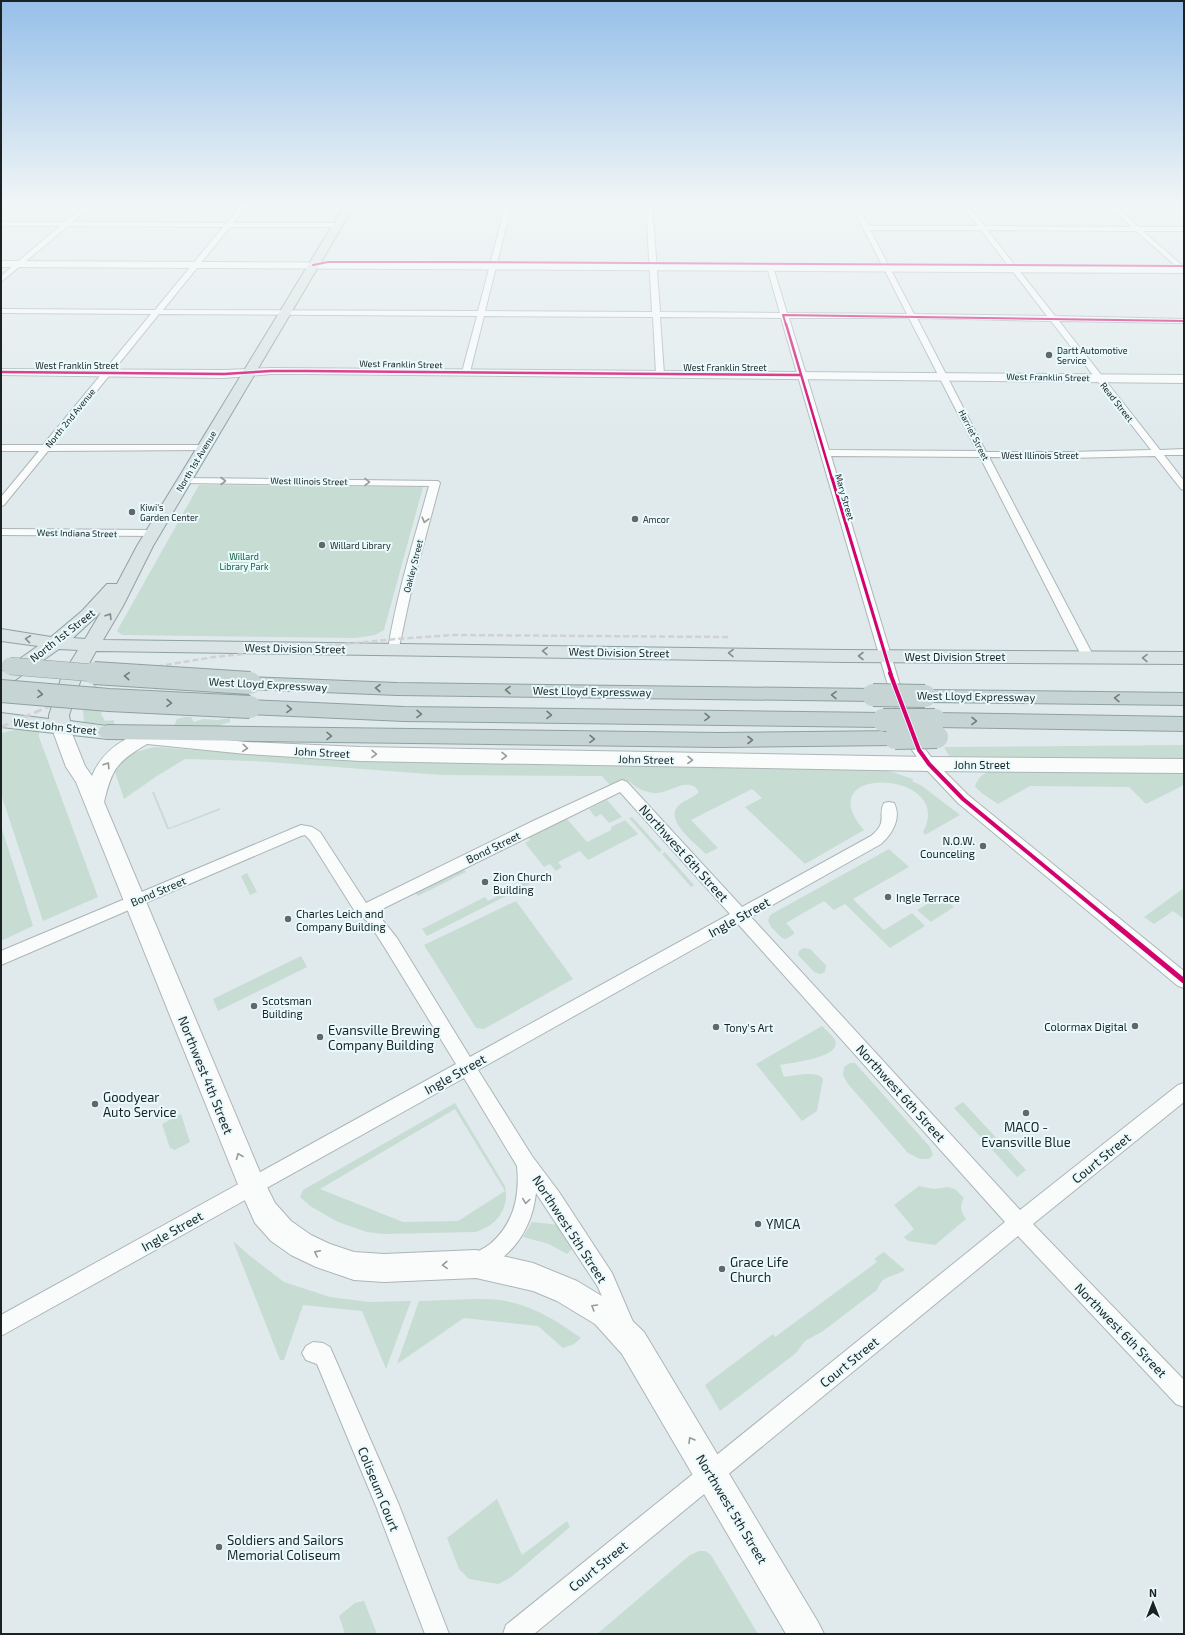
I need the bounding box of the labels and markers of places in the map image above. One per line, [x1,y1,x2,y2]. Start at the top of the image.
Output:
place label: Dartt Automotive Service [1057,345,1128,366]
marker: Dartt Automotive Service [1044,350,1054,360]
place label: Kiwi's Garden Center [140,502,199,523]
marker: Kiwi's Garden Center [127,507,137,517]
marker: Amcor [630,514,640,524]
place label: Amcor [643,514,670,525]
marker: Willard Library [317,540,327,550]
place label: Willard Library [330,540,391,551]
place label: N.O.W. Counceling [920,834,975,860]
marker: N.O.W. Counceling [978,841,988,851]
place label: Zion Church Building [493,870,552,896]
marker: Zion Church Building [480,877,490,887]
place label: Ingle Terrace [896,891,960,904]
marker: Ingle Terrace [883,892,893,902]
place label: Charles Leich and Company Building [296,907,386,933]
marker: Charles Leich and Company Building [283,914,293,924]
place label: Scotsman Building [262,994,312,1020]
marker: Scotsman Building [249,1001,259,1011]
place label: Colormax Digital [1044,1020,1128,1033]
place label: Tony's Art [724,1021,773,1034]
marker: Colormax Digital [1130,1021,1140,1031]
place label: Evansville Brewing Company Building [328,1022,440,1053]
marker: Tony's Art [711,1022,721,1032]
marker: Evansville Brewing Company Building [315,1032,325,1042]
place label: Goodyear Auto Service [103,1089,177,1120]
marker: Goodyear Auto Service [90,1099,100,1109]
marker: MACO - Evansville Blue [1021,1108,1031,1118]
place label: MACO - Evansville Blue [981,1119,1071,1150]
place label: YMCA [766,1216,800,1232]
marker: YMCA [753,1219,763,1229]
place label: Grace Life Church [730,1254,788,1285]
marker: Grace Life Church [717,1264,727,1274]
place label: Soldiers and Sailors Memorial Coliseum [227,1532,344,1563]
marker: Soldiers and Sailors Memorial Coliseum [214,1542,224,1552]

